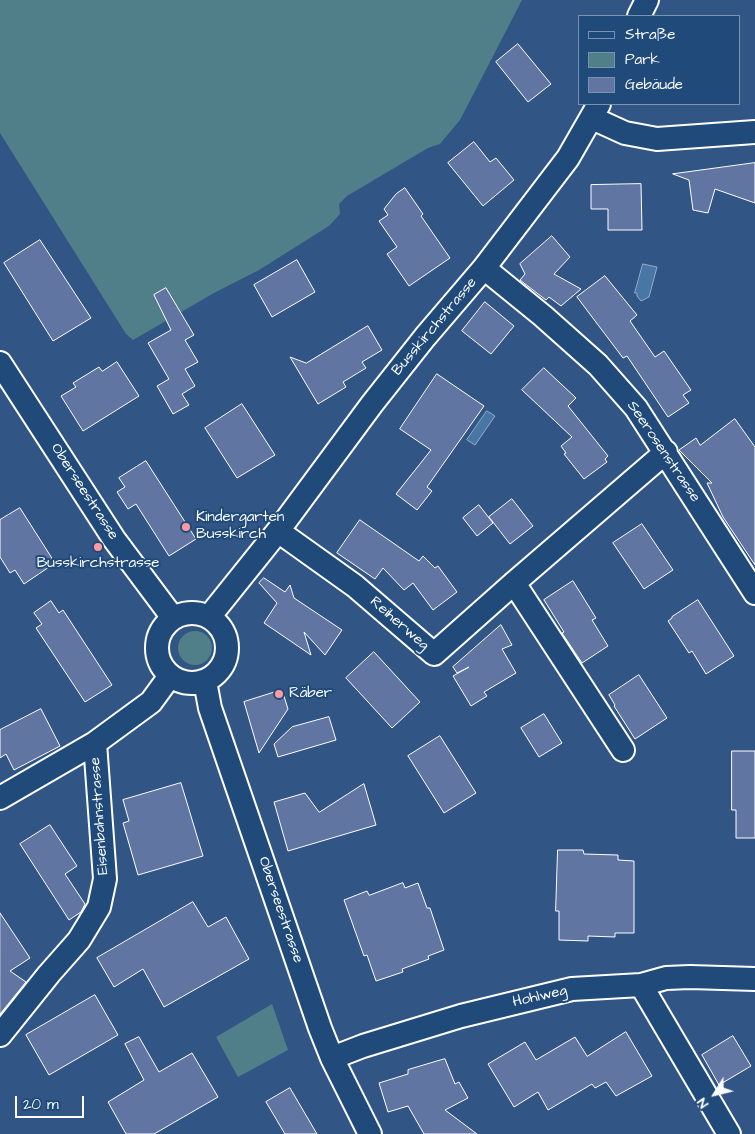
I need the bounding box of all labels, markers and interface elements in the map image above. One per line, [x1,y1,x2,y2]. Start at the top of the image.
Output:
legend [578,15,740,105]
text: Straße [625,24,675,45]
text: Park [625,49,660,70]
text: Gebäude [625,74,683,95]
street label: Busskirchstrasse [389,274,481,380]
street label: Seerosenstrasse [622,398,704,506]
street label: Oberseestrasse [46,440,122,544]
place label: Kindergarten Busskirch [196,509,284,544]
marker: Kindergarten Busskirch [180,521,192,533]
marker: Busskirchstrasse [92,541,104,553]
place label: Busskirchstrasse [37,555,159,573]
street label: Reiherweg [366,593,432,655]
place label: Räber [289,685,332,703]
marker: Räber [273,688,285,700]
street label: Eisenbahnstrasse [87,757,113,875]
street label: Oberseestrasse [253,854,307,966]
street label: Hohlweg [511,982,569,1012]
north arrow [690,1069,740,1119]
scale bar [18,1086,86,1118]
text: N [692,1093,714,1112]
text: 20 m [23,1094,59,1115]

